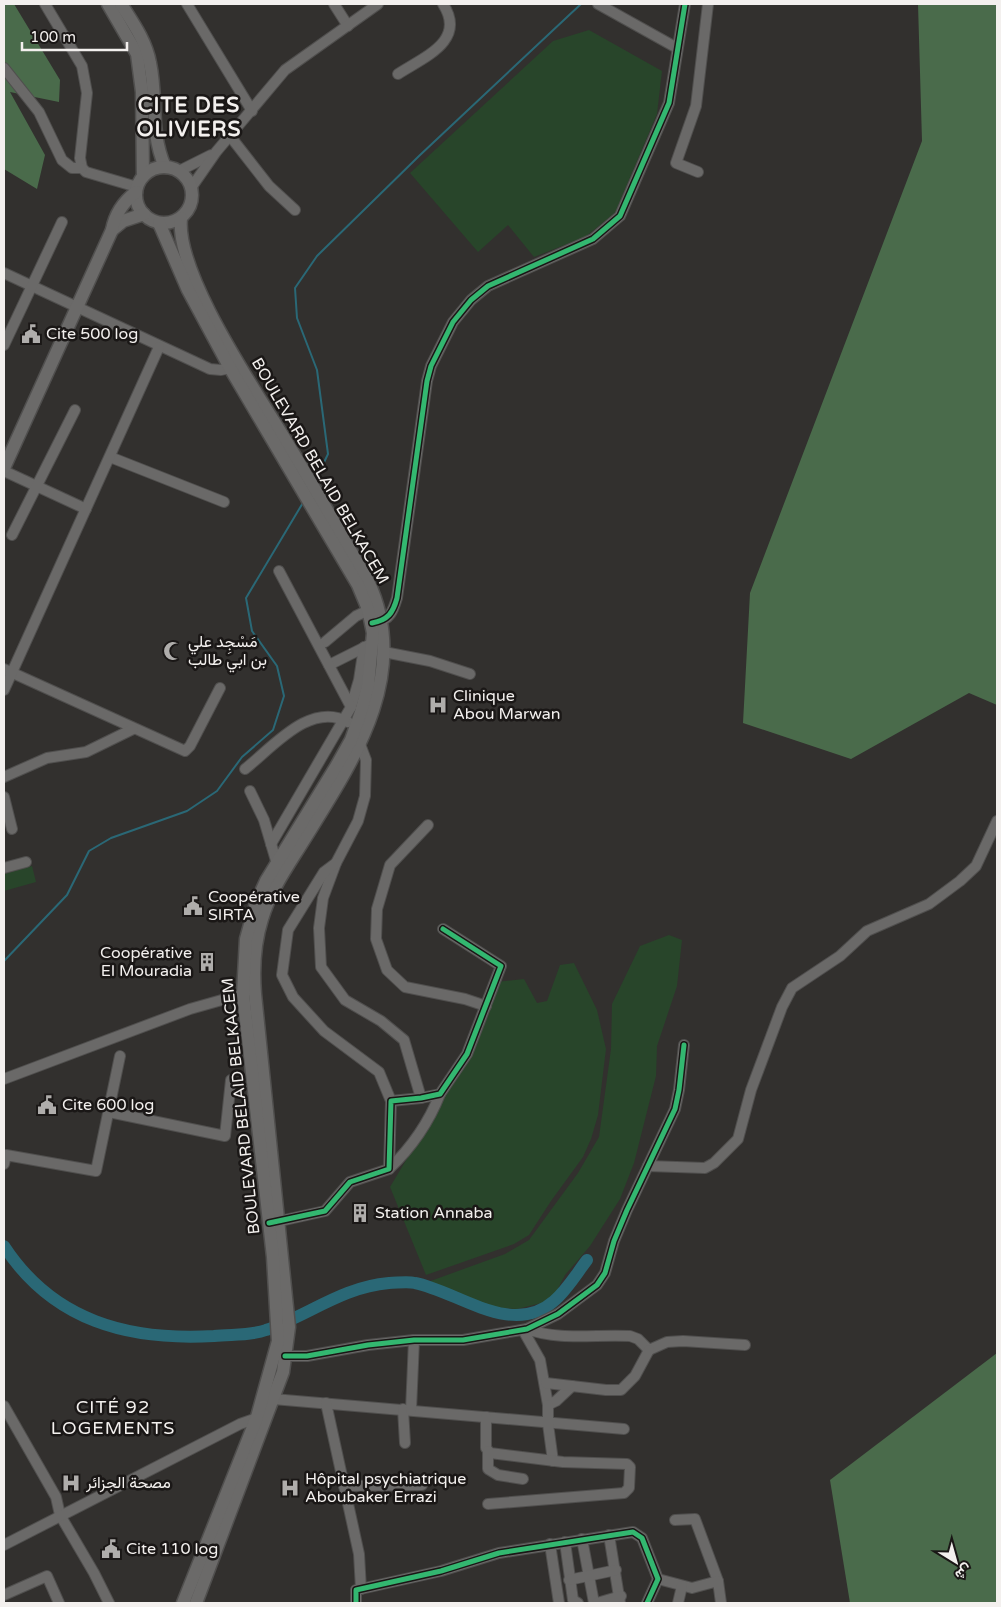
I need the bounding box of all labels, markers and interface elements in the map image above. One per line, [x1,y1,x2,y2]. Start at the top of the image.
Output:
scale bar [22,20,128,52]
text: 100 m [30,28,76,46]
district label: CITE DES OLIVIERS [137,93,241,142]
public building icon: Cite 500 log [20,323,42,345]
place label: Cite 500 log [46,324,138,344]
street label: BOULEVARD BELAID BELKACEM [247,354,393,588]
place label: مَسْجِد علي بن ابي طالب [188,632,267,673]
mosque icon: مَسْجِد علي بن ابي طالب [162,640,184,662]
place label: Clinique Abou Marwan [453,686,560,724]
hospital icon: Clinique Abou Marwan [427,694,449,716]
place label: Coopérative SIRTA [208,887,300,925]
public building icon: Coopérative SIRTA [182,895,204,917]
place label: Coopérative El Mouradia [100,943,192,981]
building icon: Coopérative El Mouradia [196,951,218,973]
street label: BOULEVARD BELAID BELKACEM [218,977,264,1235]
public building icon: Cite 600 log [36,1094,58,1116]
place label: Cite 600 log [62,1095,154,1115]
building icon: Station Annaba [349,1202,371,1224]
place label: Station Annaba [375,1203,493,1223]
district label: CITÉ 92 LOGEMENTS [51,1396,175,1439]
place label: Hôpital psychiatrique Aboubaker Errazi [305,1469,466,1507]
hospital icon: مصحة الجزائر [60,1472,82,1494]
place label: مصحة الجزائر [85,1473,171,1493]
hospital icon: Hôpital psychiatrique Aboubaker Errazi [279,1477,301,1499]
north arrow [931,1537,981,1587]
public building icon: Cite 110 log [100,1538,122,1560]
place label: Cite 110 log [126,1539,218,1559]
text: ش [952,1560,975,1584]

